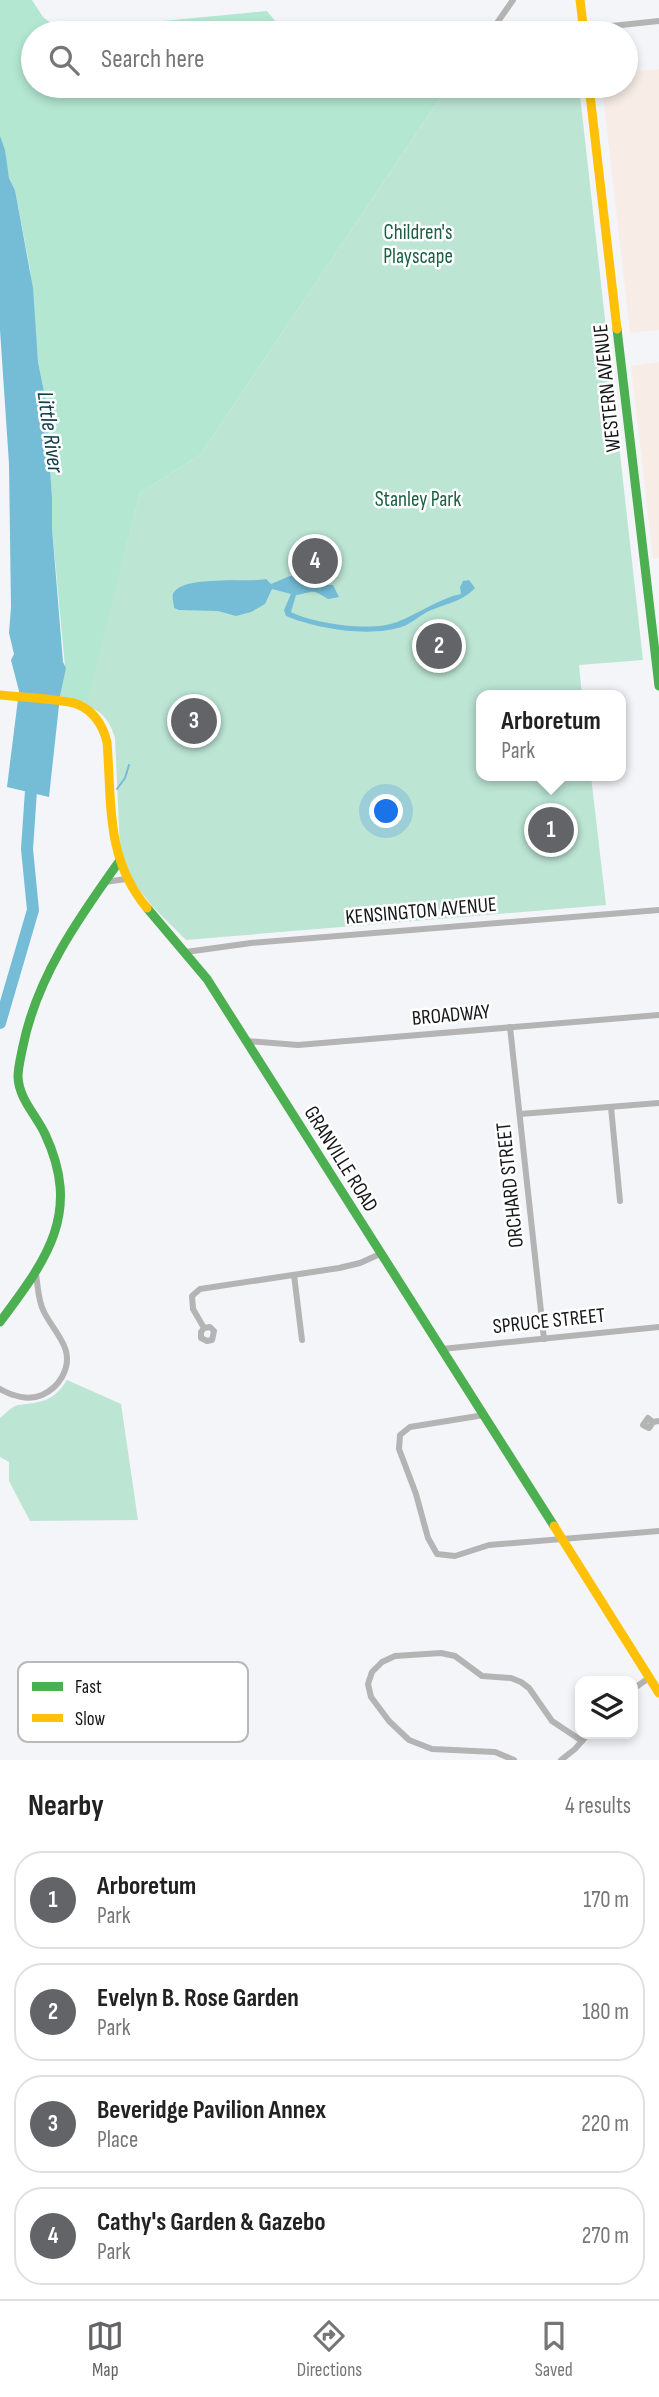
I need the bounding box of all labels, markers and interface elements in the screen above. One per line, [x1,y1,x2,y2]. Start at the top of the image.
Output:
search box [21,21,638,98]
icon: search [45,41,83,79]
text: Search here [101,44,204,75]
park label: Children's Playscape [383,220,453,269]
street label: WESTERN AVENUE [588,323,626,453]
water label: Little River [30,390,70,476]
park label: Stanley Park [375,487,461,512]
pin: 4 [292,535,338,587]
pin: 2 [416,620,462,672]
popup [476,690,626,781]
pin: 3 [171,695,217,747]
text: Arboretum [501,706,601,737]
text: Park [501,737,535,765]
your location [369,794,403,828]
pin: 1 [528,804,574,856]
street label: KENSINGTON AVENUE [344,892,498,930]
street label: BROADWAY [411,999,491,1031]
street label: GRANVILLE ROAD [299,1101,383,1217]
street label: ORCHARD STREET [491,1121,529,1249]
street label: SPRUCE STREET [492,1303,607,1339]
legend [18,1662,248,1742]
text: Fast [75,1676,102,1699]
map controls [575,1676,638,1739]
button: layers [575,1676,638,1739]
text: Slow [75,1708,105,1731]
text: Nearby [28,1788,104,1824]
text: 4 results [565,1792,631,1820]
text: Arboretum [97,1871,196,1902]
text: 1 [48,1886,58,1914]
text: 170 m [583,1886,629,1914]
text: Park [97,1902,131,1930]
text: Evelyn B. Rose Garden [97,1983,299,2014]
text: 2 [48,1998,58,2026]
text: 180 m [582,1998,629,2026]
text: Park [97,2014,131,2042]
text: Beveridge Pavilion Annex [97,2095,326,2126]
text: 3 [48,2110,58,2138]
text: 220 m [581,2110,629,2138]
text: Place [97,2126,138,2154]
text: Cathy's Garden & Gazebo [97,2207,326,2238]
text: 4 [48,2222,58,2250]
text: 270 m [582,2222,629,2250]
text: Park [97,2238,131,2266]
tab: Map [86,2317,124,2382]
tab: Directions [297,2317,362,2382]
tab: Saved [535,2317,573,2382]

